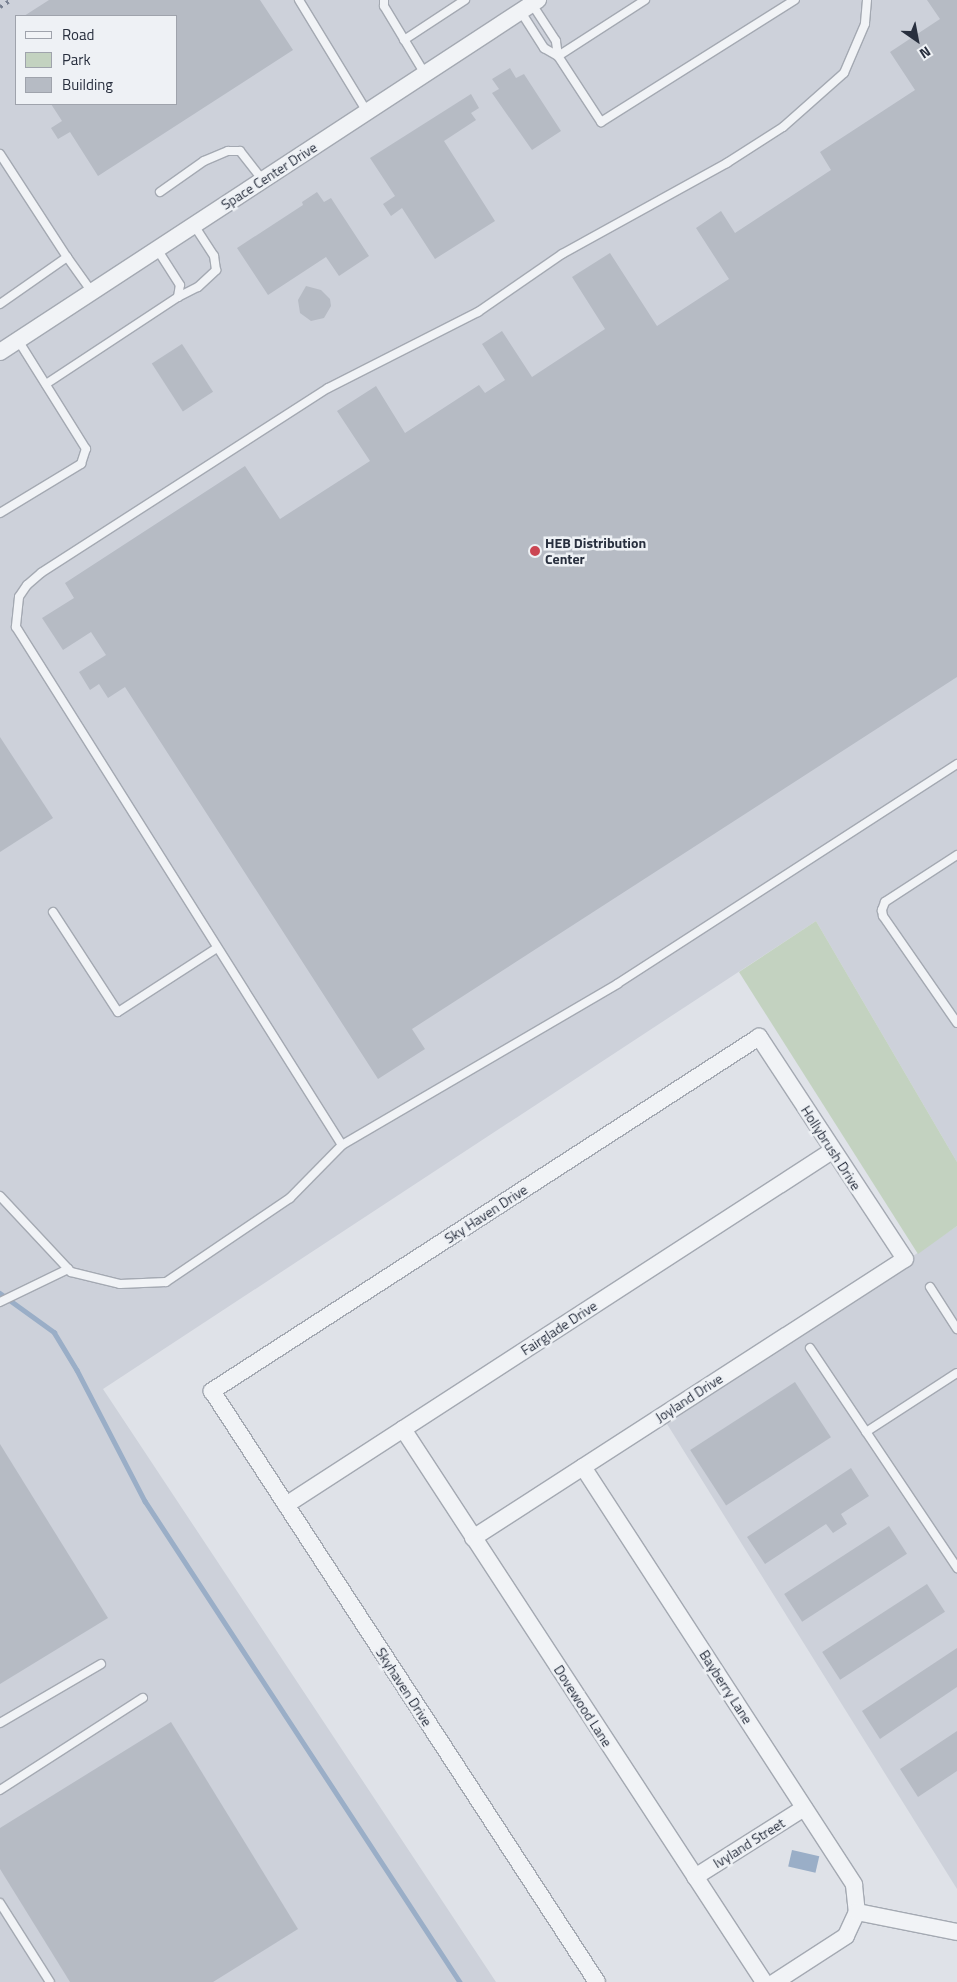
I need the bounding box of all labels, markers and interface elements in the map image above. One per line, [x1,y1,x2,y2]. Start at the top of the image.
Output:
legend [15,15,178,105]
north arrow [892,15,942,65]
text: Road [62,23,94,46]
text: N [916,42,935,64]
text: Park [62,48,91,71]
text: Building [62,73,113,96]
street label: Space Center Drive [218,139,320,213]
place label: HEB Distribution Center [545,535,646,568]
marker: HEB Distribution Center [529,545,541,557]
street label: Hollybrush Drive [797,1103,865,1193]
street label: Sky Haven Drive [441,1181,531,1247]
street label: Fairglade Drive [518,1297,600,1359]
street label: Joyland Drive [652,1370,726,1426]
street label: Skyhaven Drive [372,1645,436,1729]
street label: Bayberry Lane [696,1647,756,1727]
street label: Dovewood Lane [550,1662,616,1750]
street label: Ivyland Street [710,1814,788,1872]

